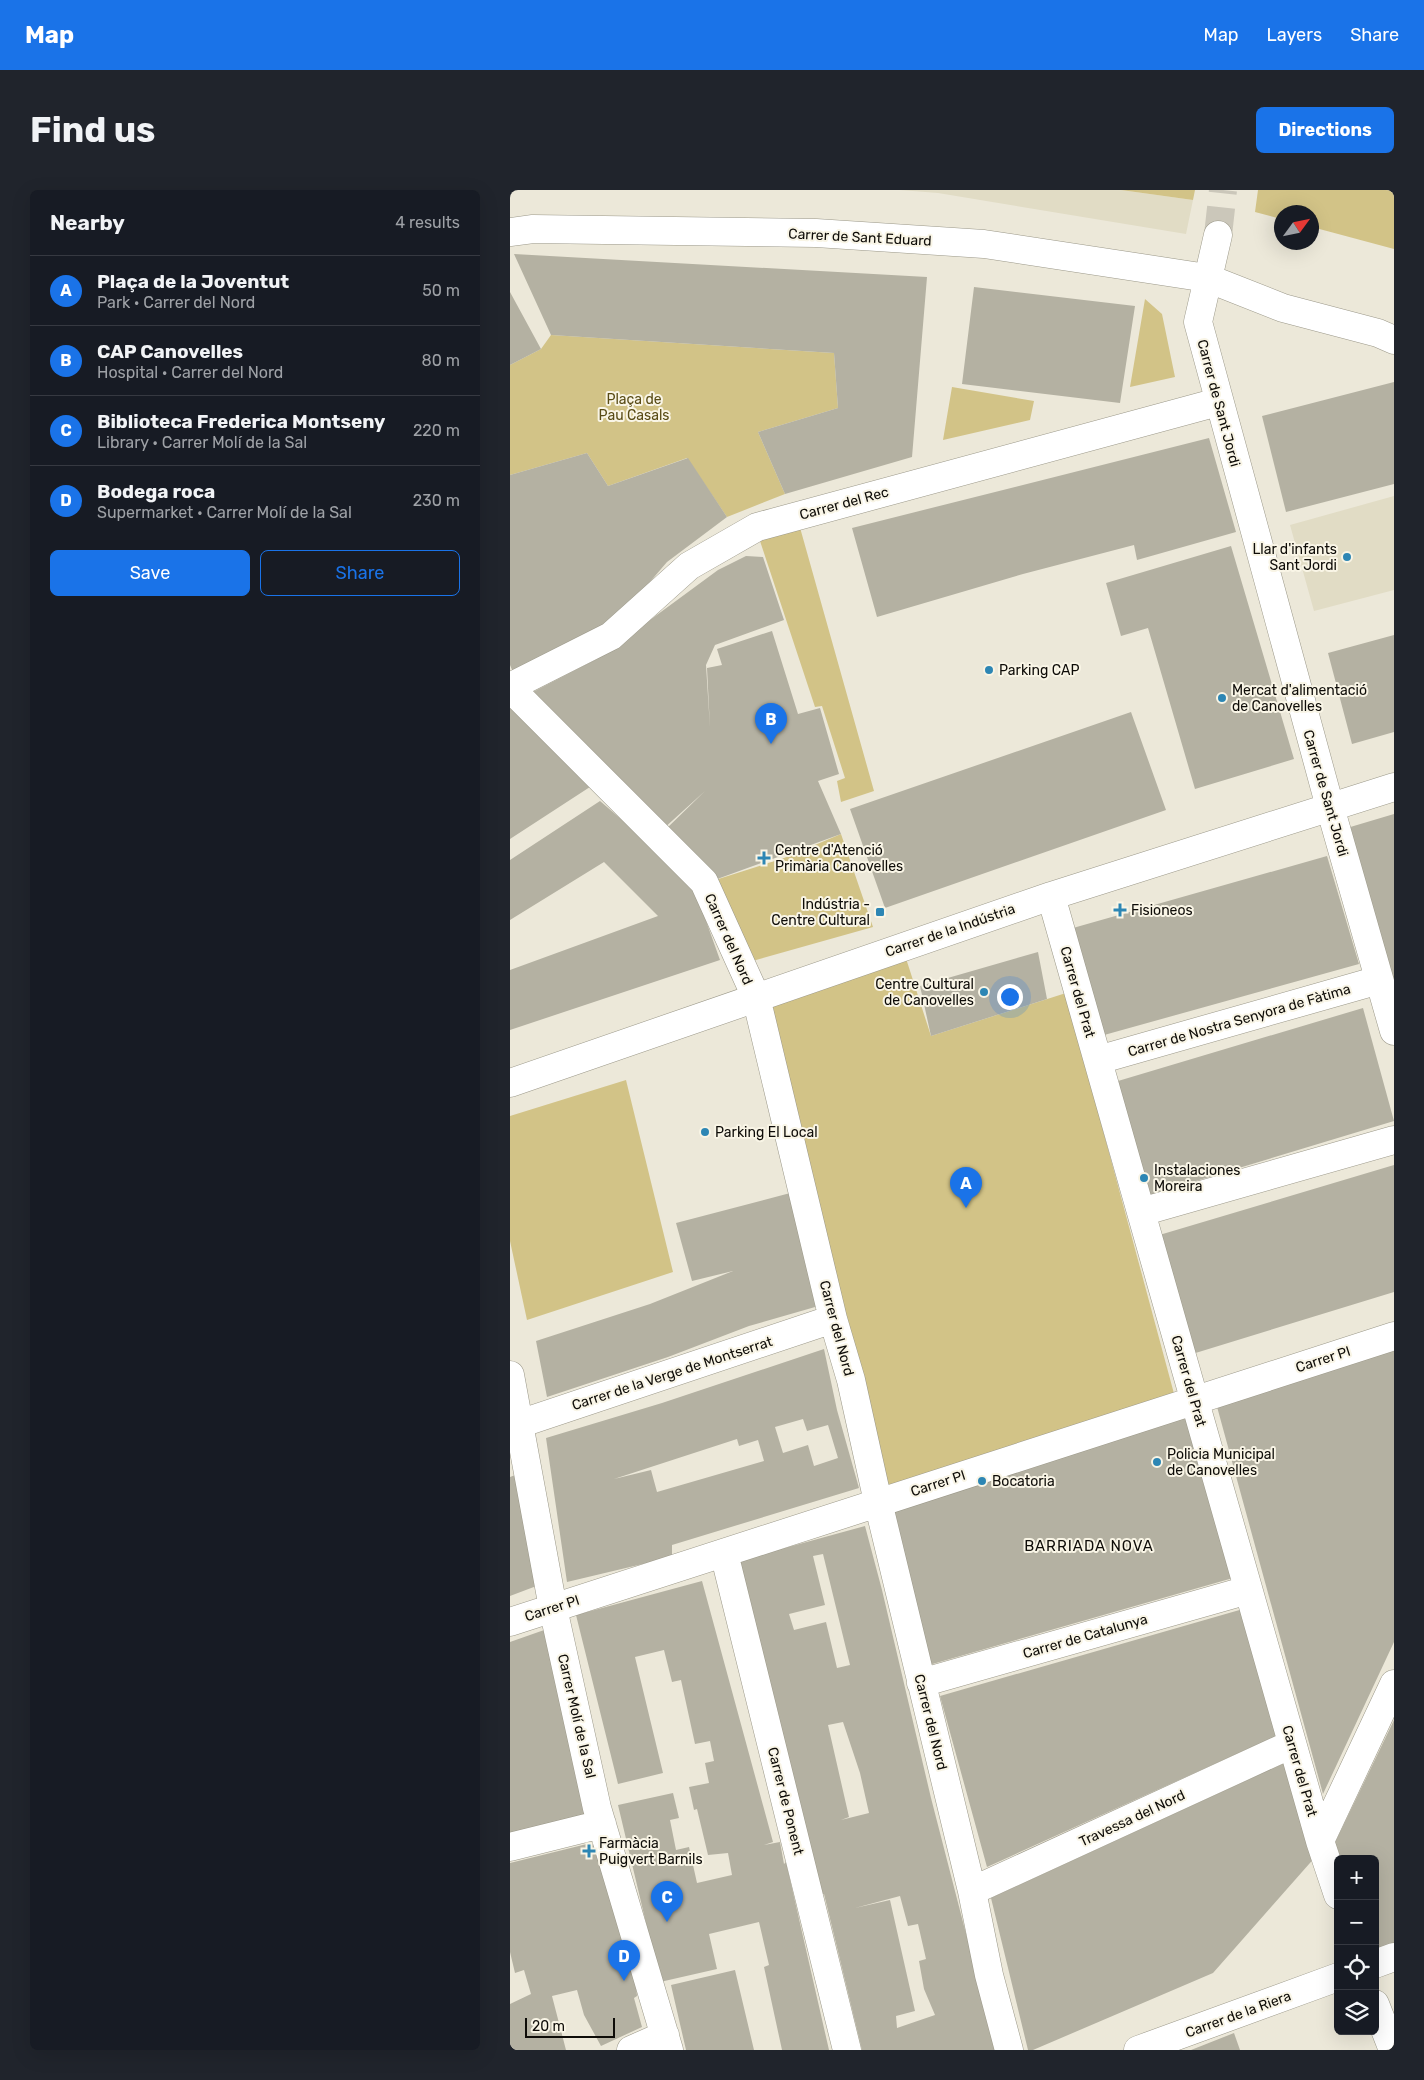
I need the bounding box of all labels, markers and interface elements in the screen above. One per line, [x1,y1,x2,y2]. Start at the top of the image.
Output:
text: Map [25,21,74,49]
text: Map [1204,24,1239,46]
text: Layers [1267,24,1322,46]
text: Share [1350,24,1399,46]
button: Directions [1256,107,1394,153]
text: Find us [30,109,155,151]
north arrow [1274,205,1319,250]
text: Nearby [50,210,125,235]
text: 4 results [395,213,460,232]
street label: Carrer de Sant Eduard [788,225,932,250]
text: Plaça de la Joventut [97,270,289,293]
text: A [60,281,72,300]
text: 50 m [422,281,460,300]
text: Park · Carrer del Nord [97,293,255,312]
street label: Carrer de Sant Jordi [1193,338,1244,469]
text: CAP Canovelles [97,340,243,363]
text: B [60,351,72,370]
text: 80 m [422,351,460,370]
text: Hospital · Carrer del Nord [97,363,283,382]
park label: Plaça de Pau Casals [599,391,669,424]
text: Biblioteca Frederica Montseny [97,410,385,433]
text: C [60,421,72,440]
text: 220 m [413,421,460,440]
text: Library · Carrer Molí de la Sal [97,433,307,452]
text: Bodega roca [97,480,215,503]
street label: Carrer del Rec [798,483,891,524]
text: D [60,491,72,510]
text: 230 m [413,491,460,510]
text: Supermarket · Carrer Molí de la Sal [97,503,352,522]
place label: Llar d'infants Sant Jordi [1252,541,1337,574]
button: Save [50,550,250,596]
button: Share [260,550,460,596]
marker: Llar d'infants Sant Jordi [1341,551,1353,563]
place label: Parking CAP [999,662,1079,679]
marker: Parking CAP [983,664,995,676]
place label: Mercat d'alimentació de Canovelles [1232,682,1367,715]
marker: Mercat d'alimentació de Canovelles [1216,692,1228,704]
pin: B [755,703,787,744]
street label: Carrer de Sant Jordi [1299,728,1352,858]
place label: Centre d'Atenció Primària Canovelles [775,842,903,875]
marker: Centre d'Atenció Primària Canovelles [757,851,771,865]
street label: Carrer del Nord [701,891,756,987]
place label: Indústria - Centre Cultural [771,896,870,929]
street label: Carrer de la Indústria [883,900,1017,961]
place label: Fisioneos [1131,902,1193,919]
marker: Fisioneos [1113,903,1127,917]
marker: Indústria - Centre Cultural [874,906,886,918]
street label: Carrer del Prat [1056,945,1099,1040]
place label: Centre Cultural de Canovelles [875,976,974,1009]
street label: Carrer de Nostra Senyora de Fàtima [1126,980,1352,1060]
your location [997,984,1023,1010]
marker: Centre Cultural de Canovelles [978,986,990,998]
place label: Parking El Local [715,1124,818,1141]
marker: Parking El Local [699,1126,711,1138]
place label: Instalaciones Moreira [1154,1162,1240,1195]
pin: A [950,1167,982,1208]
marker: Instalaciones Moreira [1138,1172,1150,1184]
street label: Carrer del Nord [816,1279,857,1378]
street label: Carrer de la Verge de Montserrat [570,1333,775,1414]
street label: Carrer del Prat [1167,1334,1210,1429]
street label: Carrer PI [1294,1343,1353,1376]
place label: Policia Municipal de Canovelles [1167,1446,1275,1479]
marker: Policia Municipal de Canovelles [1151,1456,1163,1468]
street label: Carrer PI [909,1467,968,1500]
place label: Bocatoria [992,1473,1055,1490]
marker: Bocatoria [976,1475,988,1487]
district label: BARRIADA NOVA [1024,1537,1154,1555]
street label: Carrer PI [523,1592,582,1625]
street label: Carrer de Catalunya [1021,1611,1149,1662]
street label: Carrer Molí de la Sal [554,1652,599,1780]
street label: Carrer del Nord [910,1672,951,1772]
street label: Carrer del Prat [1278,1724,1321,1819]
street label: Carrer de Ponent [764,1745,807,1857]
street label: Travessa del Nord [1077,1786,1188,1850]
place label: Farmàcia Puigvert Barnils [599,1835,703,1868]
marker: Farmàcia Puigvert Barnils [583,1845,595,1857]
map controls [1334,1855,1379,2035]
button: + [1334,1855,1379,1900]
pin: C [651,1881,683,1922]
button: − [1334,1900,1379,1945]
pin: D [608,1940,640,1981]
button: locate [1334,1945,1379,1990]
street label: Carrer de la Riera [1183,1987,1293,2041]
button: layers [1334,1990,1379,2035]
scale bar [525,2015,615,2038]
text: 20 m [532,2018,565,2035]

